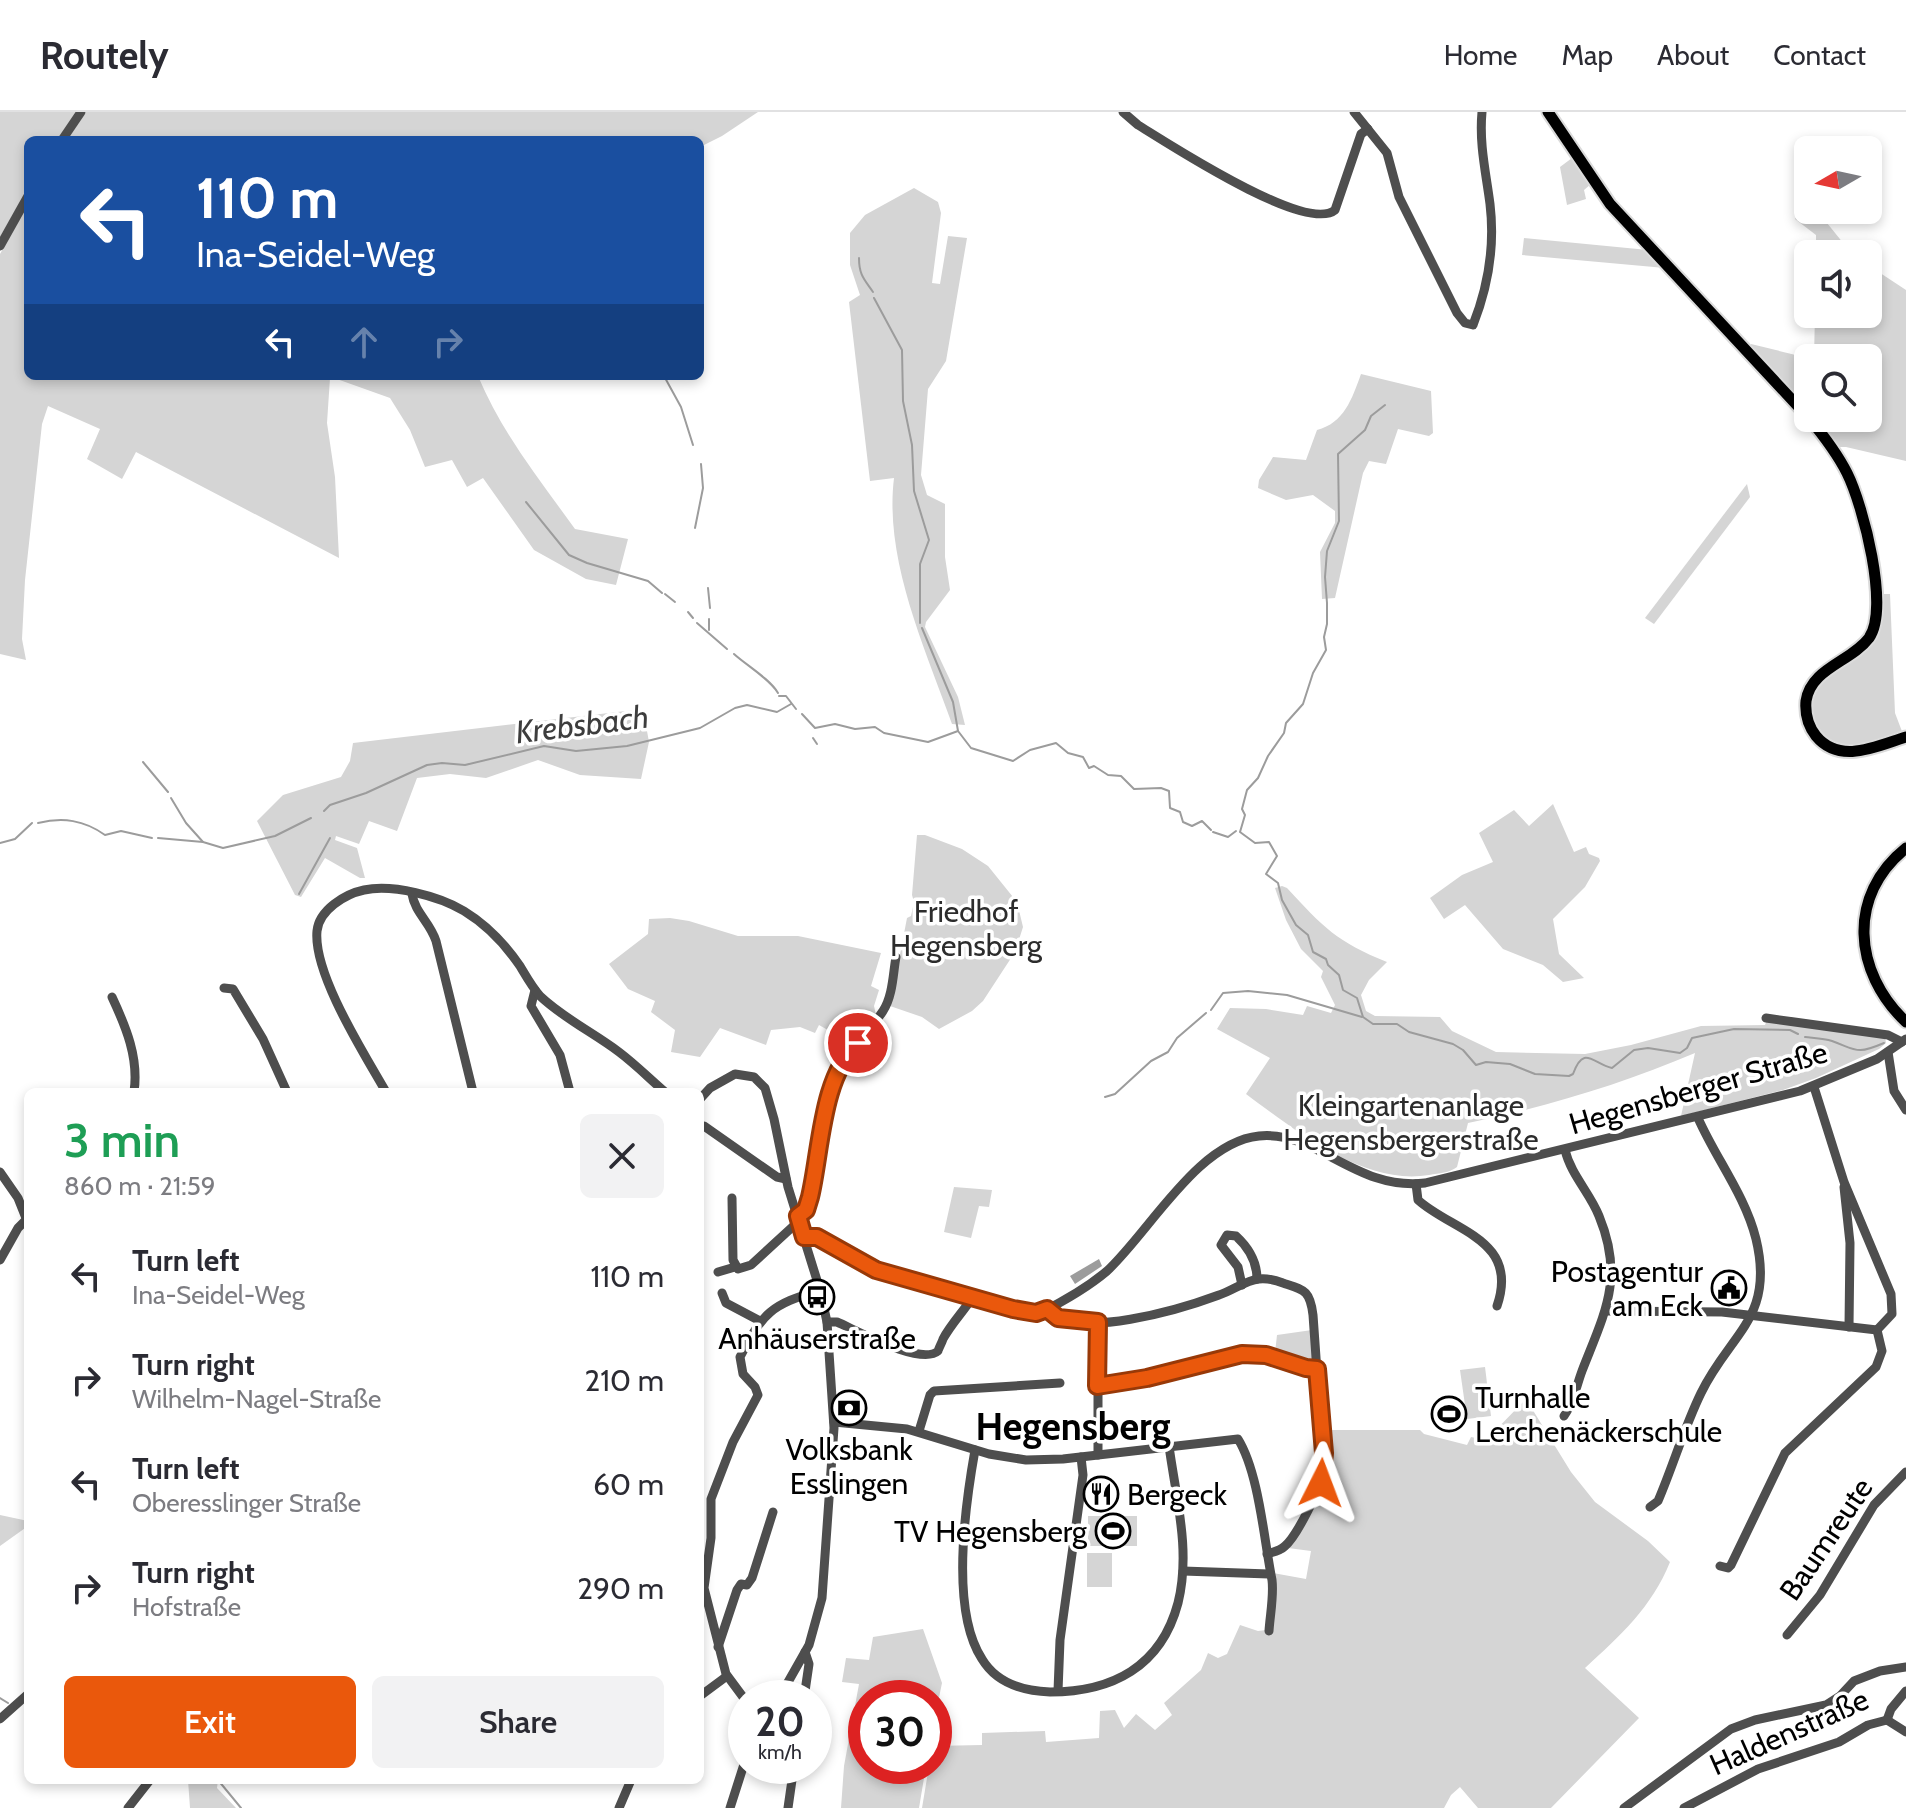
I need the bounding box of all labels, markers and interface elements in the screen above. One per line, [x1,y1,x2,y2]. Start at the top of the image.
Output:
text: Routely [40,32,169,79]
text: Home [1444,38,1517,72]
text: Map [1561,38,1613,72]
text: About [1657,38,1729,72]
text: Contact [1773,38,1866,72]
north arrow [1794,136,1882,224]
map controls [1794,136,1882,432]
text: 110 m [196,164,338,232]
icon: left [64,168,168,272]
text: Ina-Seidel-Weg [196,232,435,276]
button: sound [1794,240,1882,328]
icon: left [258,320,302,364]
icon: ahead [342,320,386,364]
icon: right [426,320,470,364]
button: search [1794,344,1882,432]
water label: Krebsbach [513,696,651,752]
park label: Friedhof Hegensberg [890,893,1043,964]
pin [824,1009,892,1077]
icon: arrive [836,1021,880,1065]
street label: Hegensberger Straße [1565,1033,1831,1143]
park label: Kleingartenanlage Hegensbergerstraße [1283,1087,1539,1158]
text: 3 min [64,1111,180,1169]
button: close [580,1114,664,1198]
text: 860 m · 21:59 [64,1170,216,1202]
text: Turn left [132,1242,240,1279]
place label: Postagentur am Eck [1551,1253,1704,1324]
icon: left [64,1254,108,1298]
text: 110 m [590,1258,664,1295]
public building icon: Postagentur am Eck [1710,1269,1748,1307]
bus stop icon: Anhäuserstraße [798,1278,836,1316]
text: Ina-Seidel-Weg [132,1279,305,1311]
place label: Anhäuserstraße [718,1320,916,1357]
text: Turn right [132,1346,255,1383]
icon: right [64,1358,108,1402]
text: 210 m [584,1362,664,1399]
place label: Turnhalle Lerchenäckerschule [1475,1379,1722,1450]
text: Wilhelm-Nagel-Straße [132,1383,381,1415]
bank icon: Volksbank Esslingen [830,1389,868,1427]
sports icon: Turnhalle Lerchenäckerschule [1430,1395,1468,1433]
district label: Hegensberg [976,1403,1170,1450]
place label: Volksbank Esslingen [785,1431,913,1502]
position arrow [1279,1441,1363,1525]
text: Turn left [132,1450,240,1487]
icon: left [64,1462,108,1506]
text: 60 m [593,1466,664,1503]
street label: Baumreute [1772,1471,1880,1607]
restaurant icon: Bergeck [1082,1475,1120,1513]
place label: Bergeck [1127,1476,1227,1513]
text: Oberesslinger Straße [132,1487,361,1519]
sports icon: TV Hegensberg [1094,1512,1132,1550]
place label: TV Hegensberg [894,1513,1088,1550]
text: Turn right [132,1554,255,1591]
icon: right [64,1566,108,1610]
text: 290 m [577,1570,664,1607]
text: Hofstraße [132,1591,241,1623]
button: Exit [64,1676,356,1768]
button: Share [372,1676,664,1768]
speed limit sign: 30 [848,1680,952,1784]
street label: Haldenstraße [1704,1681,1874,1783]
text: 20 [755,1697,805,1746]
text: km/h [758,1740,802,1764]

